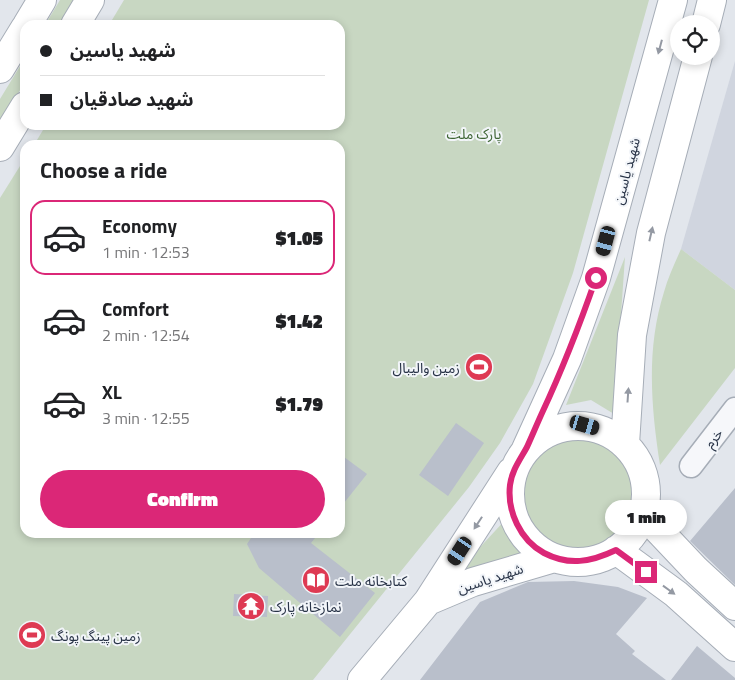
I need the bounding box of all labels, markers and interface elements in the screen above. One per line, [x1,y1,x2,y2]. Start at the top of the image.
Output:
map controls [670,15,720,65]
button: locate [670,15,720,65]
text: شهید یاسین [70,35,176,64]
one-way arrow [656,39,664,55]
text: شهید صادقیان [70,84,194,113]
park label: پارک ملت [446,123,502,144]
street label: شهید یاسین [607,135,645,207]
text: Choose a ride [40,153,167,187]
text: Economy [102,211,177,240]
icon: car [42,215,87,260]
text: $1.05 [276,223,323,252]
car [594,225,617,257]
one-way arrow [647,227,655,242]
text: 1 min · 12:53 [102,240,190,264]
route start [585,267,607,289]
text: Comfort [102,294,169,323]
icon: car [42,298,87,343]
text: $1.42 [276,306,323,335]
text: 2 min · 12:54 [102,323,190,347]
sports icon: زمین والیبال [464,352,494,382]
place label: زمین والیبال [392,357,460,378]
text: XL [102,377,122,406]
icon: car [42,381,87,426]
one-way arrow [624,387,632,403]
text: $1.79 [276,389,323,418]
text: 3 min · 12:55 [102,406,190,430]
car [568,414,601,436]
street label: خرم [699,424,728,453]
button: Confirm [40,470,325,528]
callout: 1 min [605,500,687,534]
text: 1 min [626,505,666,529]
one-way arrow [474,516,483,530]
car [445,534,474,568]
street label: شهید یاسین [454,557,526,599]
route end [635,561,657,583]
library icon: کتابخانه ملت [301,565,331,595]
place label: کتابخانه ملت [335,570,408,591]
one-way arrow [662,584,675,595]
temple icon: نمازخانه پارک [236,591,266,621]
place label: نمازخانه پارک [270,596,342,617]
sports icon: زمین پینگ پونگ [17,620,47,650]
place label: زمین پینگ پونگ [51,625,141,646]

